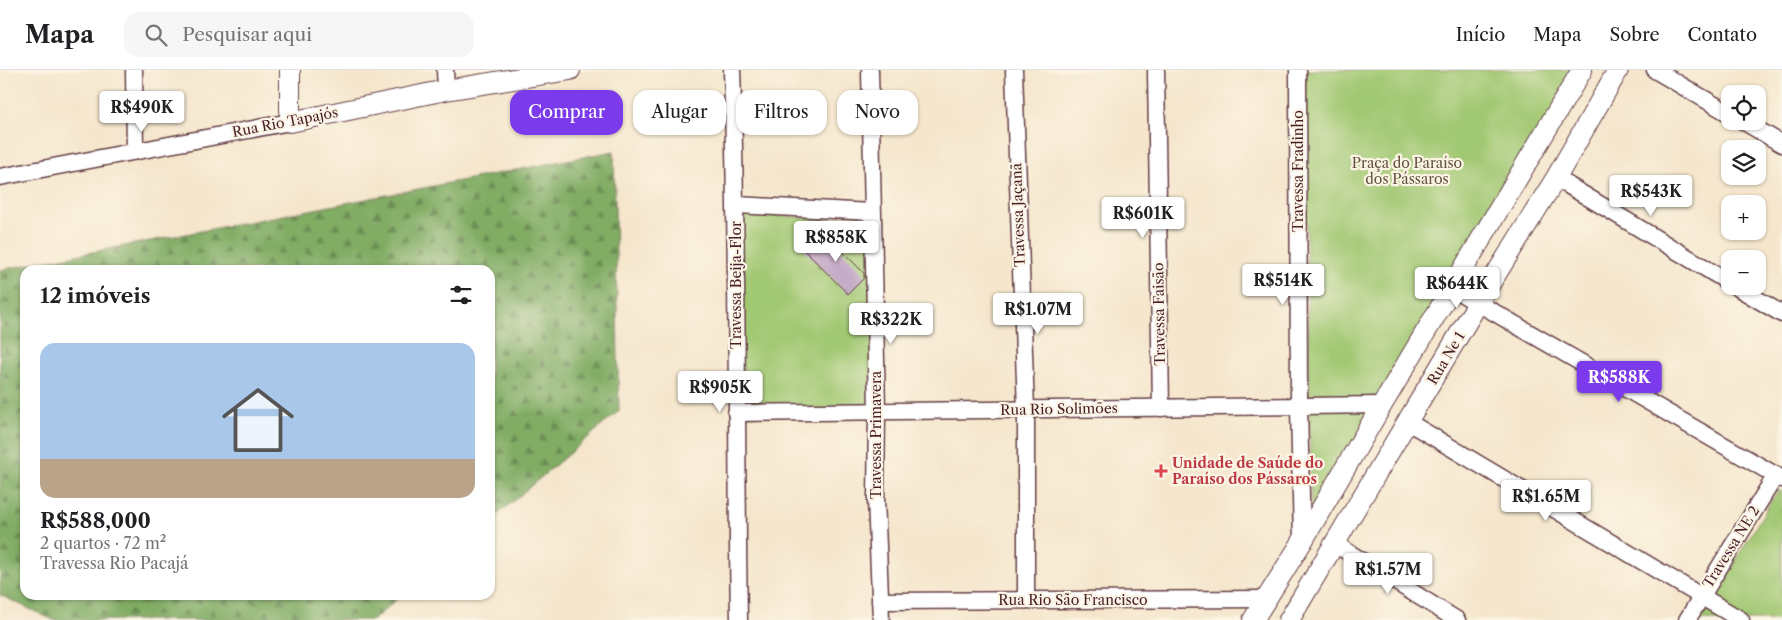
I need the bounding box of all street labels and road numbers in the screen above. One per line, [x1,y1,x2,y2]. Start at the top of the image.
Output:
street label: Rua Rio Tapajós [231,103,339,141]
street label: Travessa Fradinho [1289,110,1307,232]
street label: Travessa Jaçanã [1007,162,1029,267]
street label: Travessa Beija-Flor [727,221,745,349]
street label: Travessa Faisão [1149,262,1169,366]
street label: Rua Ne 1 [1423,328,1469,388]
street label: Travessa Primavera [867,370,885,499]
street label: Rua Rio Solimões [1000,399,1118,419]
street label: Travessa NE 2 [1699,503,1763,591]
street label: Rua Rio São Francisco [998,591,1148,609]

